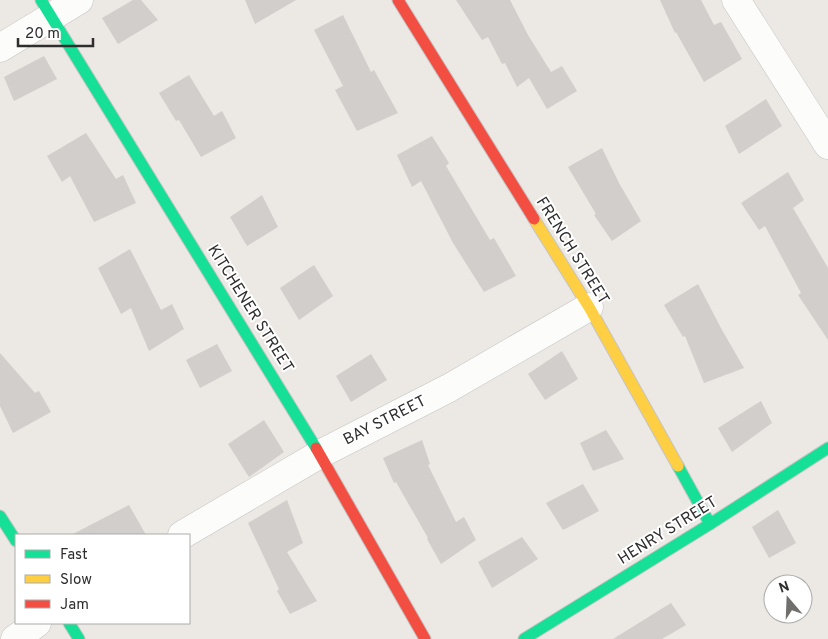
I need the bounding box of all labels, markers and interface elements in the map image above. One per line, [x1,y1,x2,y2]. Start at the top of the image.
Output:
scale bar [18,15,92,47]
text: 20 m [25,25,60,44]
street label: FRENCH STREET [531,193,613,309]
street label: KITCHENER STREET [203,241,297,377]
street label: BAY STREET [340,392,430,450]
street label: HENRY STREET [615,493,721,569]
legend [15,534,190,624]
text: Fast [60,546,88,565]
text: Slow [60,571,92,590]
north arrow [763,574,813,624]
text: N [777,578,792,598]
text: Jam [60,596,89,615]

